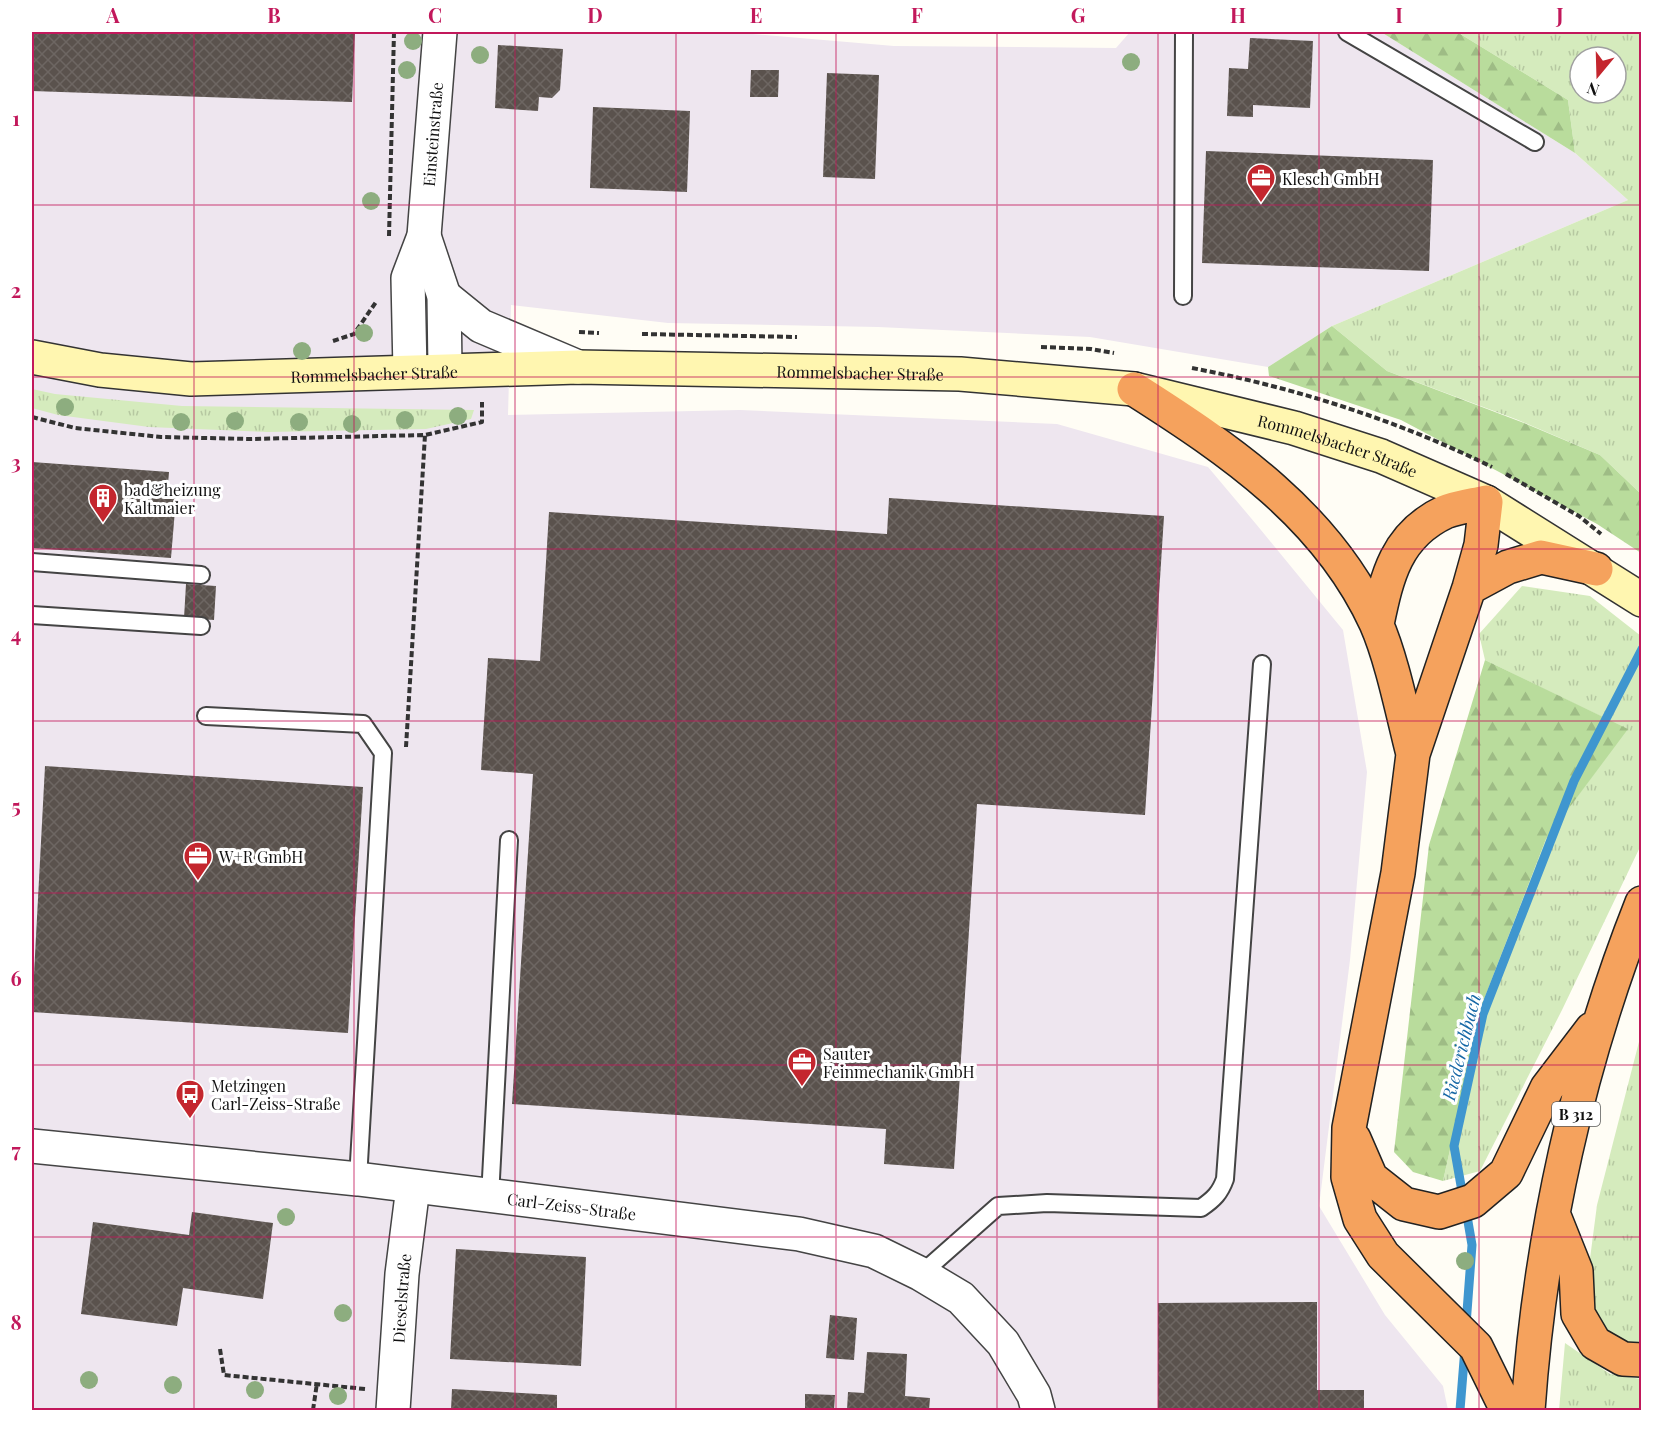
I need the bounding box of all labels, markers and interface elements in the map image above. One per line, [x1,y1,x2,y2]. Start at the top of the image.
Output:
text: A [105,1,120,28]
text: B [267,1,281,28]
text: C [428,1,442,28]
text: D [587,1,603,28]
text: E [750,1,762,28]
text: F [911,1,923,28]
text: G [1071,1,1086,28]
text: H [1230,1,1246,28]
text: I [1395,1,1403,28]
text: J [1555,1,1564,28]
north arrow [1568,45,1628,105]
text: N [1584,78,1602,101]
street label: Einsteinstraße [417,81,447,187]
text: 1 [12,104,20,131]
office icon: Klesch GmbH [1245,162,1277,204]
place label: Klesch GmbH [1282,168,1380,189]
text: 2 [11,276,21,303]
street label: Rommelsbacher Straße [290,360,458,386]
street label: Rommelsbacher Straße [776,360,944,384]
street label: Rommelsbacher Straße [1256,409,1421,481]
text: 3 [11,448,21,475]
place label: bad&heizung Kaltmaier [124,479,221,518]
building icon: bad&heizung Kaltmaier [87,482,119,524]
text: 4 [11,620,21,647]
text: 5 [11,792,21,819]
office icon: W+R GmbH [182,840,214,882]
place label: W+R GmbH [218,846,303,867]
text: 6 [10,964,22,991]
water label: Riederichbach [1436,991,1486,1104]
place label: Sauter Feinmechanik GmbH [823,1043,975,1082]
office icon: Sauter Feinmechanik GmbH [786,1046,818,1088]
place label: Metzingen Carl-Zeiss-Straße [211,1075,341,1114]
bus stop icon: Metzingen Carl-Zeiss-Straße [174,1078,206,1120]
road number: B 312 [1552,1102,1600,1126]
text: 7 [11,1136,21,1163]
street label: Carl-Zeiss-Straße [506,1187,637,1224]
street label: Dieselstraße [387,1252,415,1344]
text: 8 [10,1308,22,1335]

